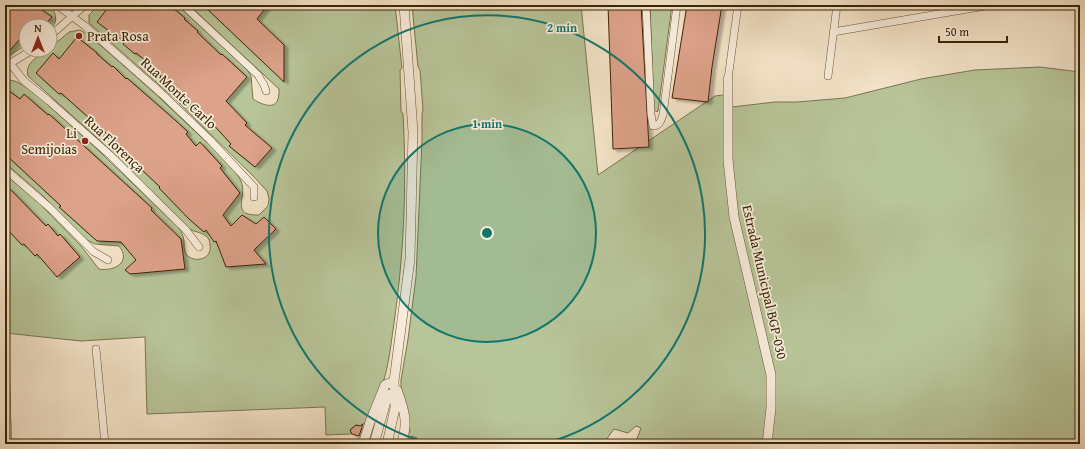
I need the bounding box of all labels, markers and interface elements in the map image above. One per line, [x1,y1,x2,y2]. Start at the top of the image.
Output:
north arrow [18,18,58,58]
scale bar [939,18,1007,44]
text: 2 min [547,19,577,36]
text: N [34,20,42,36]
text: 50 m [945,23,969,40]
place label: Prata Rosa [87,26,149,46]
marker: Prata Rosa [74,31,84,41]
street label: Rua Monte Carlo [137,52,221,134]
street label: Rua Florença [80,111,150,178]
text: 1 min [472,115,502,132]
place label: Li Semijoias [21,123,77,159]
marker: Li Semijoias [80,136,90,146]
street label: Estrada Municipal BGP-030 [737,203,793,361]
centre of rings [480,226,494,240]

